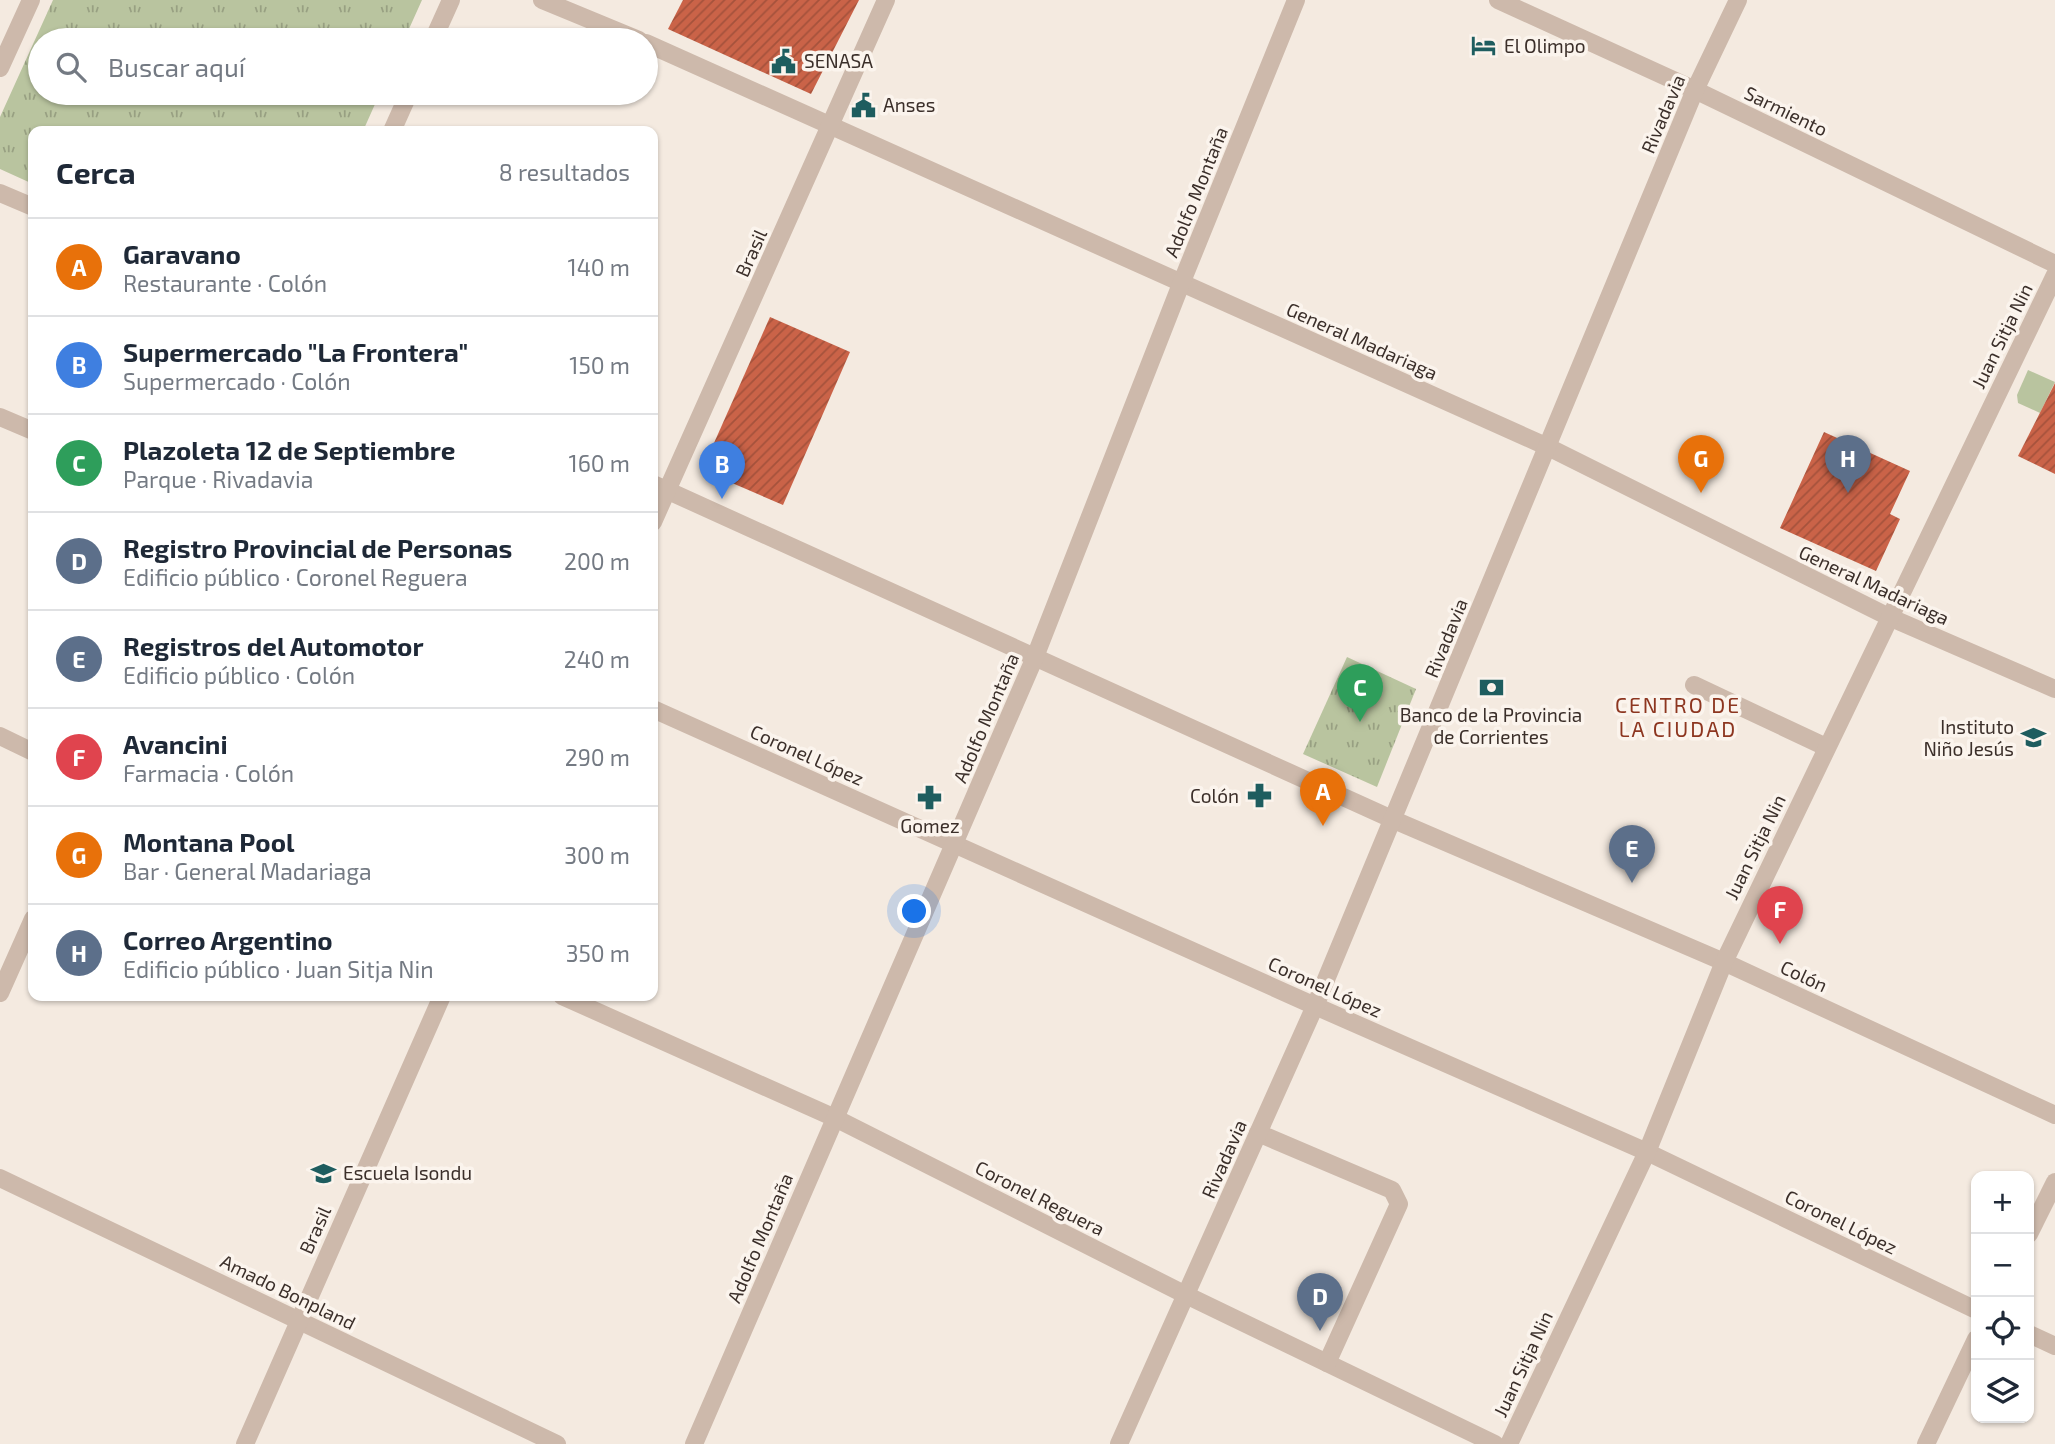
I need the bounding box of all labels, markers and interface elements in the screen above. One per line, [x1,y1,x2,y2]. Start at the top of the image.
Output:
search box [28,28,658,105]
hotel icon: El Olimpo [1470,32,1498,60]
place label: El Olimpo [1504,34,1586,57]
public building icon: SENASA [770,47,798,75]
icon: search [52,48,90,86]
place label: SENASA [804,49,873,72]
text: Buscar aquí [108,51,245,82]
street label: Rivadavia [1636,71,1689,157]
street label: Sarmiento [1741,81,1831,140]
public building icon: Anses [849,91,877,119]
place label: Anses [883,93,935,116]
street label: Adolfo Montaña [1159,123,1232,260]
text: Cerca [56,154,136,190]
text: 8 resultados [499,158,630,186]
street label: Brasil [730,225,771,280]
text: Garavano [123,238,241,269]
text: A [71,253,87,281]
text: 140 m [568,253,630,281]
text: Restaurante · Colón [123,269,327,297]
street label: Juan Sitja Nin [1966,279,2037,392]
street label: General Madariaga [1283,297,1441,384]
text: Supermercado "La Frontera" [123,336,468,367]
text: B [72,351,86,379]
text: 150 m [569,351,630,379]
text: Supermercado · Colón [123,367,351,395]
text: Plazoleta 12 de Septiembre [123,434,455,465]
pin: G [1678,435,1724,493]
pin: H [1825,435,1871,493]
pin: B [699,441,745,499]
text: C [72,449,86,477]
text: 160 m [569,449,630,477]
text: Parque · Rivadavia [123,465,313,493]
text: Registro Provincial de Personas [123,532,512,563]
street label: General Madariaga [1796,540,1953,629]
text: D [71,547,87,575]
text: 200 m [564,547,630,575]
text: Edificio público · Coronel Reguera [123,563,468,591]
street label: Rivadavia [1419,595,1472,681]
text: Registros del Automotor [123,630,424,661]
text: E [72,645,86,673]
text: 240 m [564,645,630,673]
street label: Adolfo Montaña [948,649,1023,786]
text: Edificio público · Colón [123,661,355,689]
pin: C [1337,664,1383,722]
bank icon: Banco de la Provincia de Corrientes [1477,673,1505,701]
district label: CENTRO DE LA CIUDAD [1615,692,1741,741]
place label: Banco de la Provincia de Corrientes [1400,703,1582,748]
place label: Instituto Niño Jesús [1923,715,2014,760]
street label: Coronel López [747,719,868,790]
school or university icon: Instituto Niño Jesús [2020,724,2048,752]
text: Avancini [123,728,228,759]
text: F [73,743,85,771]
text: 290 m [565,743,630,771]
text: Farmacia · Colón [123,759,294,787]
pin: A [1300,768,1346,826]
pharmacy icon: Colón [1245,782,1273,810]
pharmacy icon: Gomez [916,784,944,812]
place label: Colón [1190,784,1239,807]
street label: Juan Sitja Nin [1719,790,1790,903]
place label: Gomez [900,814,960,837]
pin: E [1609,825,1655,883]
text: Montana Pool [123,826,295,857]
text: G [72,841,86,869]
text: 300 m [564,841,630,869]
text: Bar · General Madariaga [123,857,372,885]
pin: F [1757,886,1803,944]
your location [897,894,931,928]
text: Correo Argentino [123,924,333,955]
text: H [71,939,87,967]
text: 350 m [566,939,630,967]
street label: Coronel López [1265,951,1386,1022]
text: Edificio público · Juan Sitja Nin [123,955,434,983]
street label: Colón [1777,955,1831,996]
street label: Rivadavia [1196,1116,1251,1202]
street label: Coronel Reguera [972,1155,1109,1240]
school or university icon: Escuela Isondu [309,1159,337,1187]
place label: Escuela Isondu [343,1161,472,1184]
street label: Adolfo Montaña [722,1169,797,1306]
map controls [1971,1171,2034,1423]
button: + [1971,1171,2034,1234]
street label: Coronel López [1781,1185,1901,1259]
street label: Brasil [294,1202,335,1257]
button: − [1971,1234,2034,1297]
street label: Amado Bonpland [217,1249,360,1334]
pin: D [1297,1273,1343,1331]
button: locate [1971,1297,2034,1360]
street label: Juan Sitja Nin [1488,1307,1557,1420]
button: layers [1971,1360,2034,1423]

